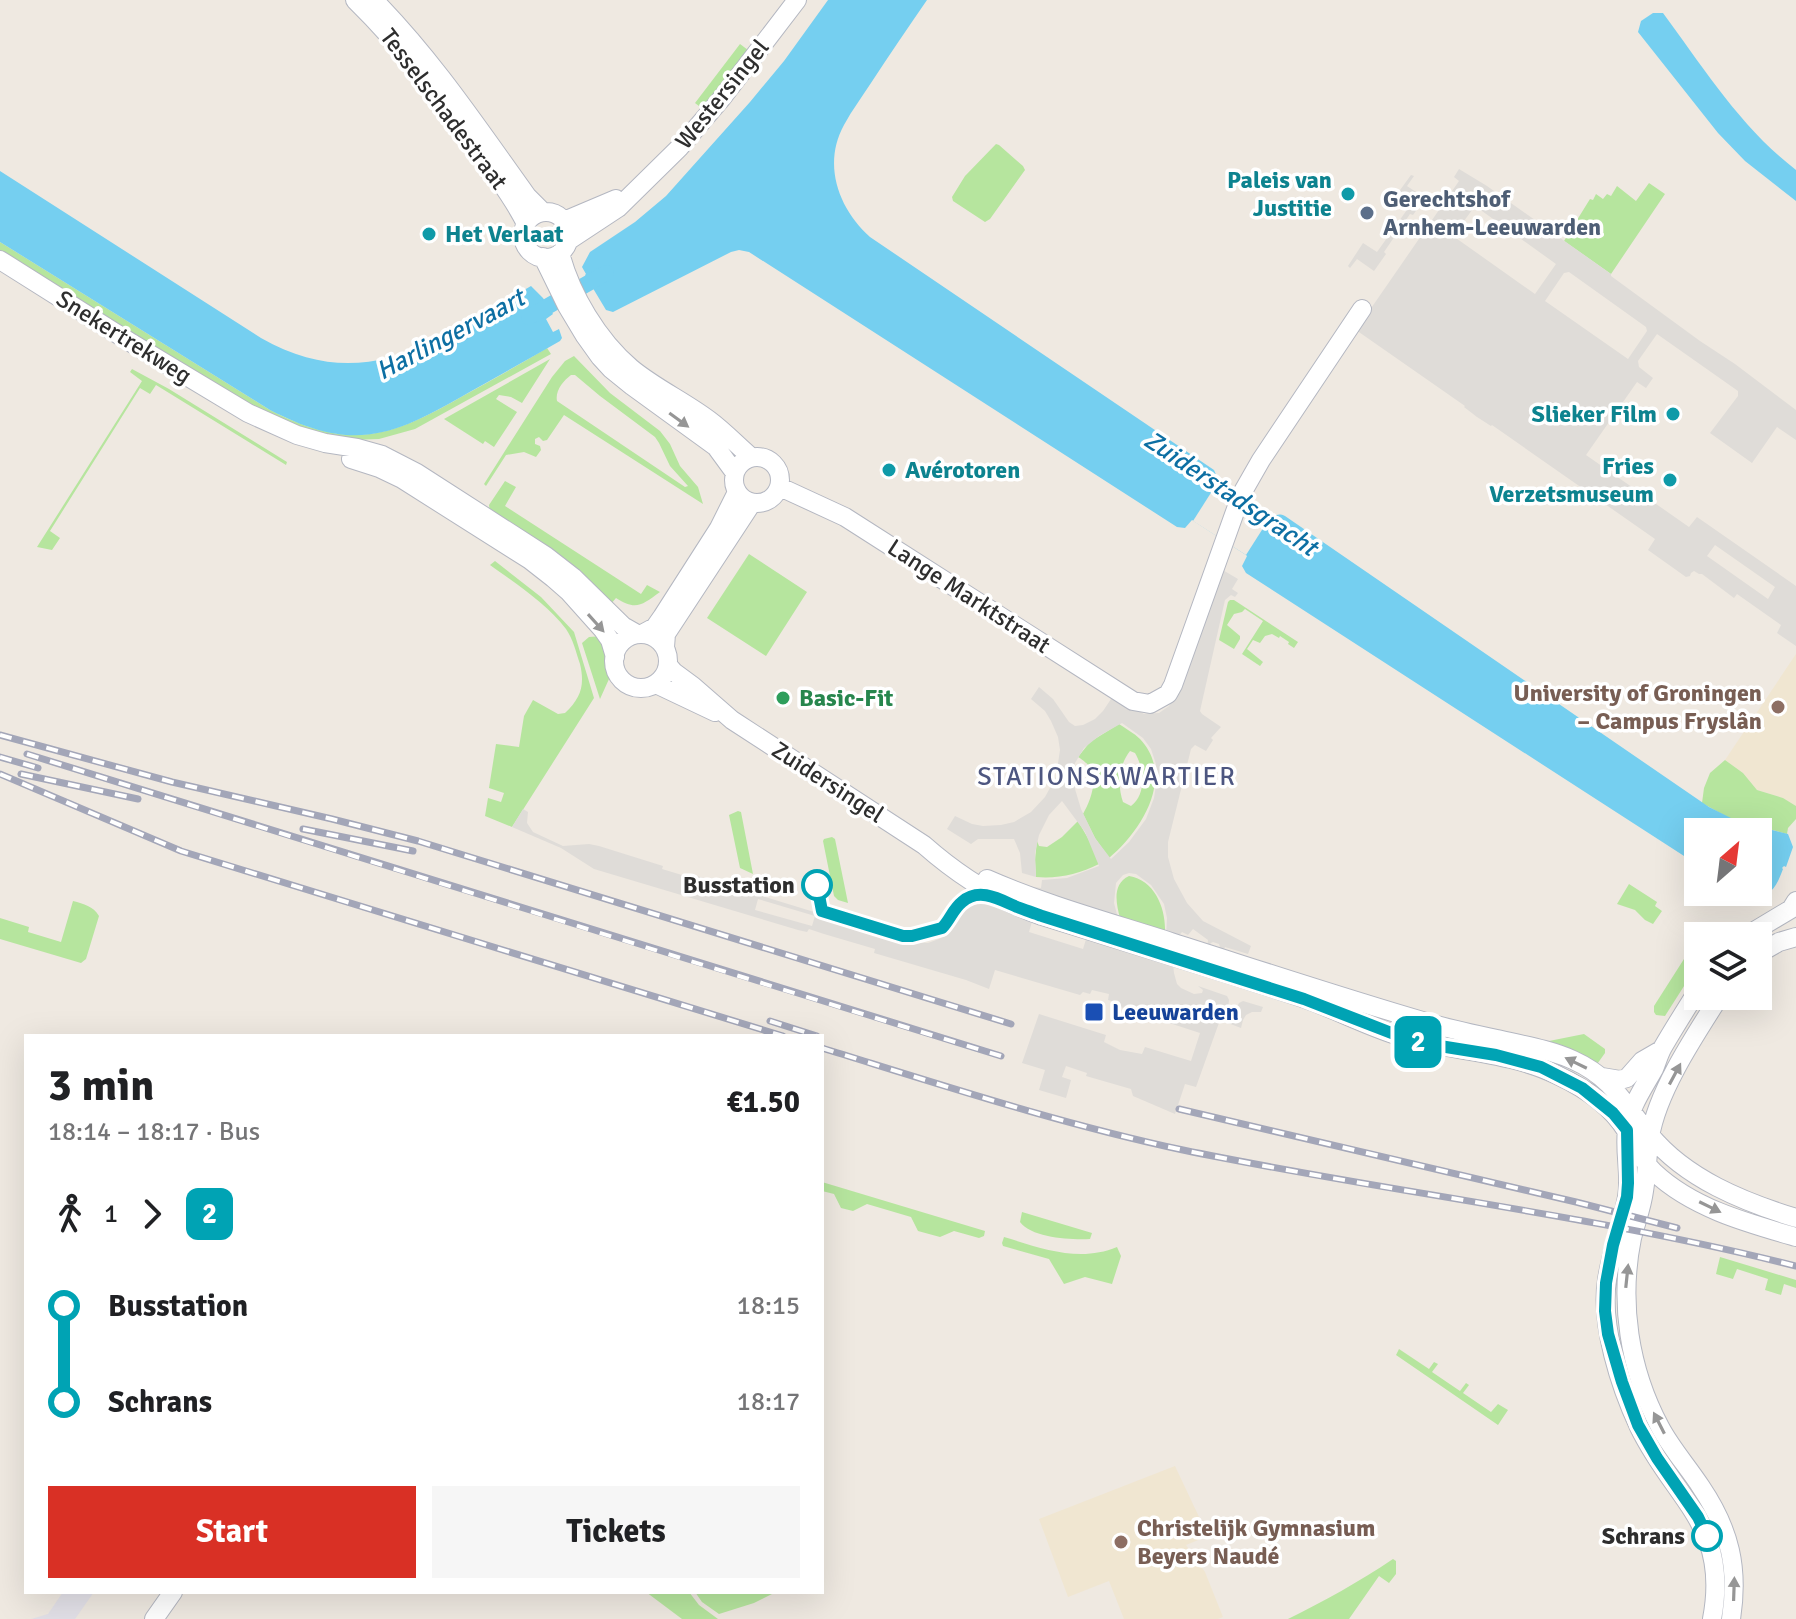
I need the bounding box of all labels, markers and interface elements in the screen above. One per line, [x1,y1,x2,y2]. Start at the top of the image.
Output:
street label: Tesselschadestraat [374,23,514,195]
street label: Westersingel [669,33,775,155]
place label: Paleis van Justitie [1227,165,1332,223]
place label: Gerechtshof Arnhem-Leeuwarden [1383,184,1601,242]
marker: Paleis van Justitie [1339,185,1357,203]
marker: Gerechtshof Arnhem-Leeuwarden [1358,204,1376,222]
place label: Het Verlaat [445,219,564,249]
marker: Het Verlaat [420,225,438,243]
water label: Harlingervaart [371,281,533,387]
street label: Snekertrekweg [51,284,197,390]
place label: Slieker Film [1532,399,1657,429]
marker: Slieker Film [1664,405,1682,423]
one-way arrow [669,411,689,427]
water label: Zuiderstadsgracht [1138,424,1325,565]
place label: Fries Verzetsmuseum [1489,451,1654,509]
place label: Avérotoren [905,455,1020,485]
marker: Avérotoren [880,461,898,479]
marker: Fries Verzetsmuseum [1661,471,1679,489]
street label: Lange Marktstraat [882,532,1056,660]
one-way arrow [587,612,604,632]
place label: University of Groningen – Campus Fryslân [1514,678,1762,736]
place label: Basic-Fit [799,683,893,713]
marker: Basic-Fit [774,689,792,707]
marker: University of Groningen – Campus Fryslân [1769,698,1787,716]
street label: Zuidersingel [766,735,890,829]
district label: STATIONSKWARTIER [977,761,1237,793]
north arrow [1684,818,1772,906]
map controls [1684,818,1772,1010]
place label: Busstation [683,870,795,900]
marker: Busstation [802,870,832,900]
button: layers [1684,922,1772,1010]
place label: Leeuwarden [1112,997,1239,1027]
marker: Leeuwarden [1083,1001,1105,1023]
line badge: 2 [1392,1016,1444,1068]
text: 2 [1410,1025,1426,1059]
one-way arrow [1564,1056,1587,1069]
text: 3 min [48,1059,154,1113]
one-way arrow [1668,1062,1681,1085]
text: €1.50 [727,1084,800,1121]
text: 18:14 – 18:17 · Bus [48,1116,260,1148]
icon: walk [48,1192,92,1236]
icon: forward [130,1192,174,1236]
text: 2 [202,1197,217,1231]
text: 1 [104,1198,118,1230]
one-way arrow [1699,1200,1722,1214]
one-way arrow [1621,1263,1634,1288]
text: Busstation [108,1288,248,1325]
text: 18:15 [737,1290,800,1322]
text: Schrans [108,1384,212,1421]
text: 18:17 [737,1386,800,1418]
one-way arrow [1652,1412,1665,1435]
button: Start [48,1486,416,1578]
button: Tickets [432,1486,800,1578]
place label: Christelijk Gymnasium Beyers Naudé [1137,1513,1375,1571]
place label: Schrans [1602,1521,1685,1551]
marker: Schrans [1692,1521,1722,1551]
marker: Christelijk Gymnasium Beyers Naudé [1112,1533,1130,1551]
one-way arrow [1728,1576,1741,1601]

